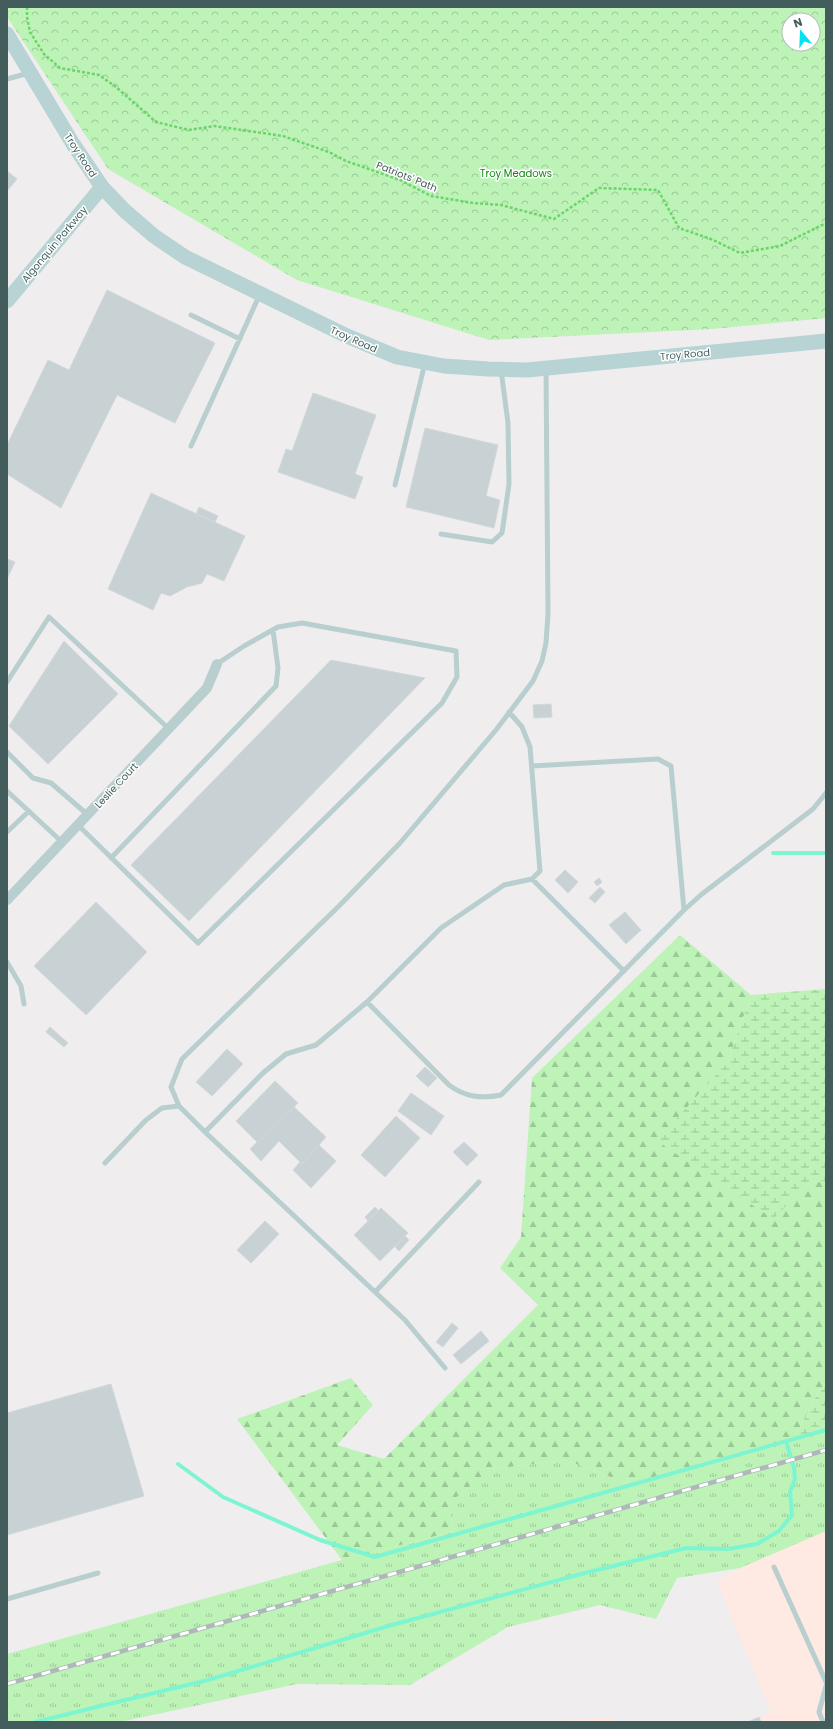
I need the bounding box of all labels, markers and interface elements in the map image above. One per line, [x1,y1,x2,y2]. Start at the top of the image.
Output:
north arrow [781,12,821,52]
text: N [791,14,804,31]
street label: Troy Road [61,130,100,180]
street label: Patriots' Path [374,157,440,195]
park label: Troy Meadows [480,166,552,181]
street label: Algonquin Parkway [18,203,91,286]
street label: Troy Road [328,322,380,356]
street label: Troy Road [660,345,711,364]
street label: Leslie Court [91,759,142,811]

